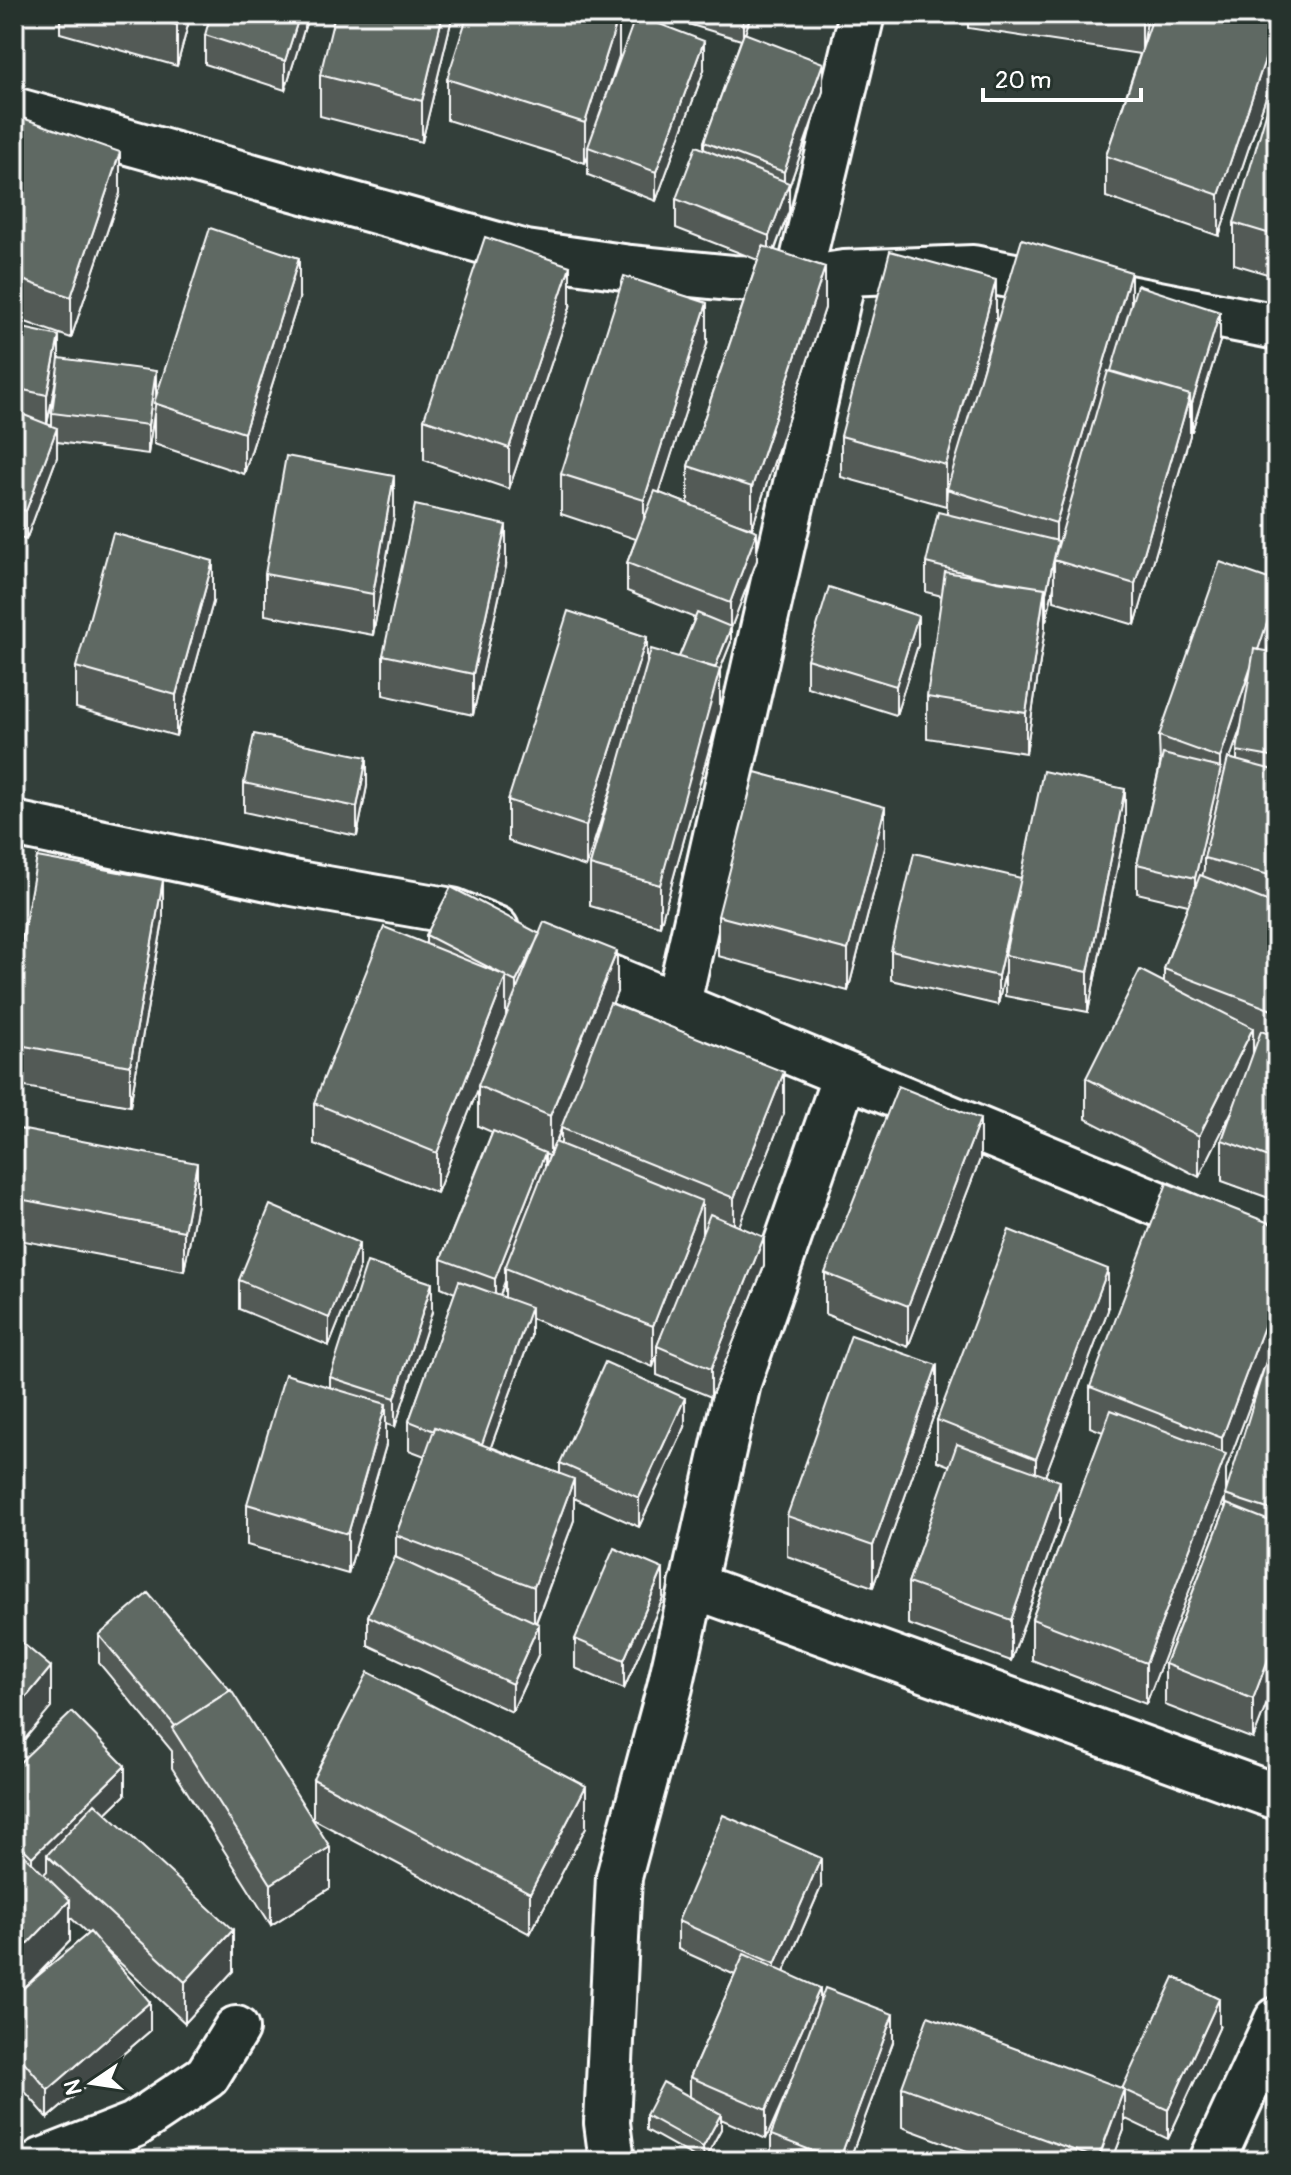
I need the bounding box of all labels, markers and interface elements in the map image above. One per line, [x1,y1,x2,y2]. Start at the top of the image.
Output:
scale bar [983,52,1141,102]
text: 20 m [995,66,1051,95]
north arrow [52,2043,132,2123]
text: N [58,2077,89,2098]

